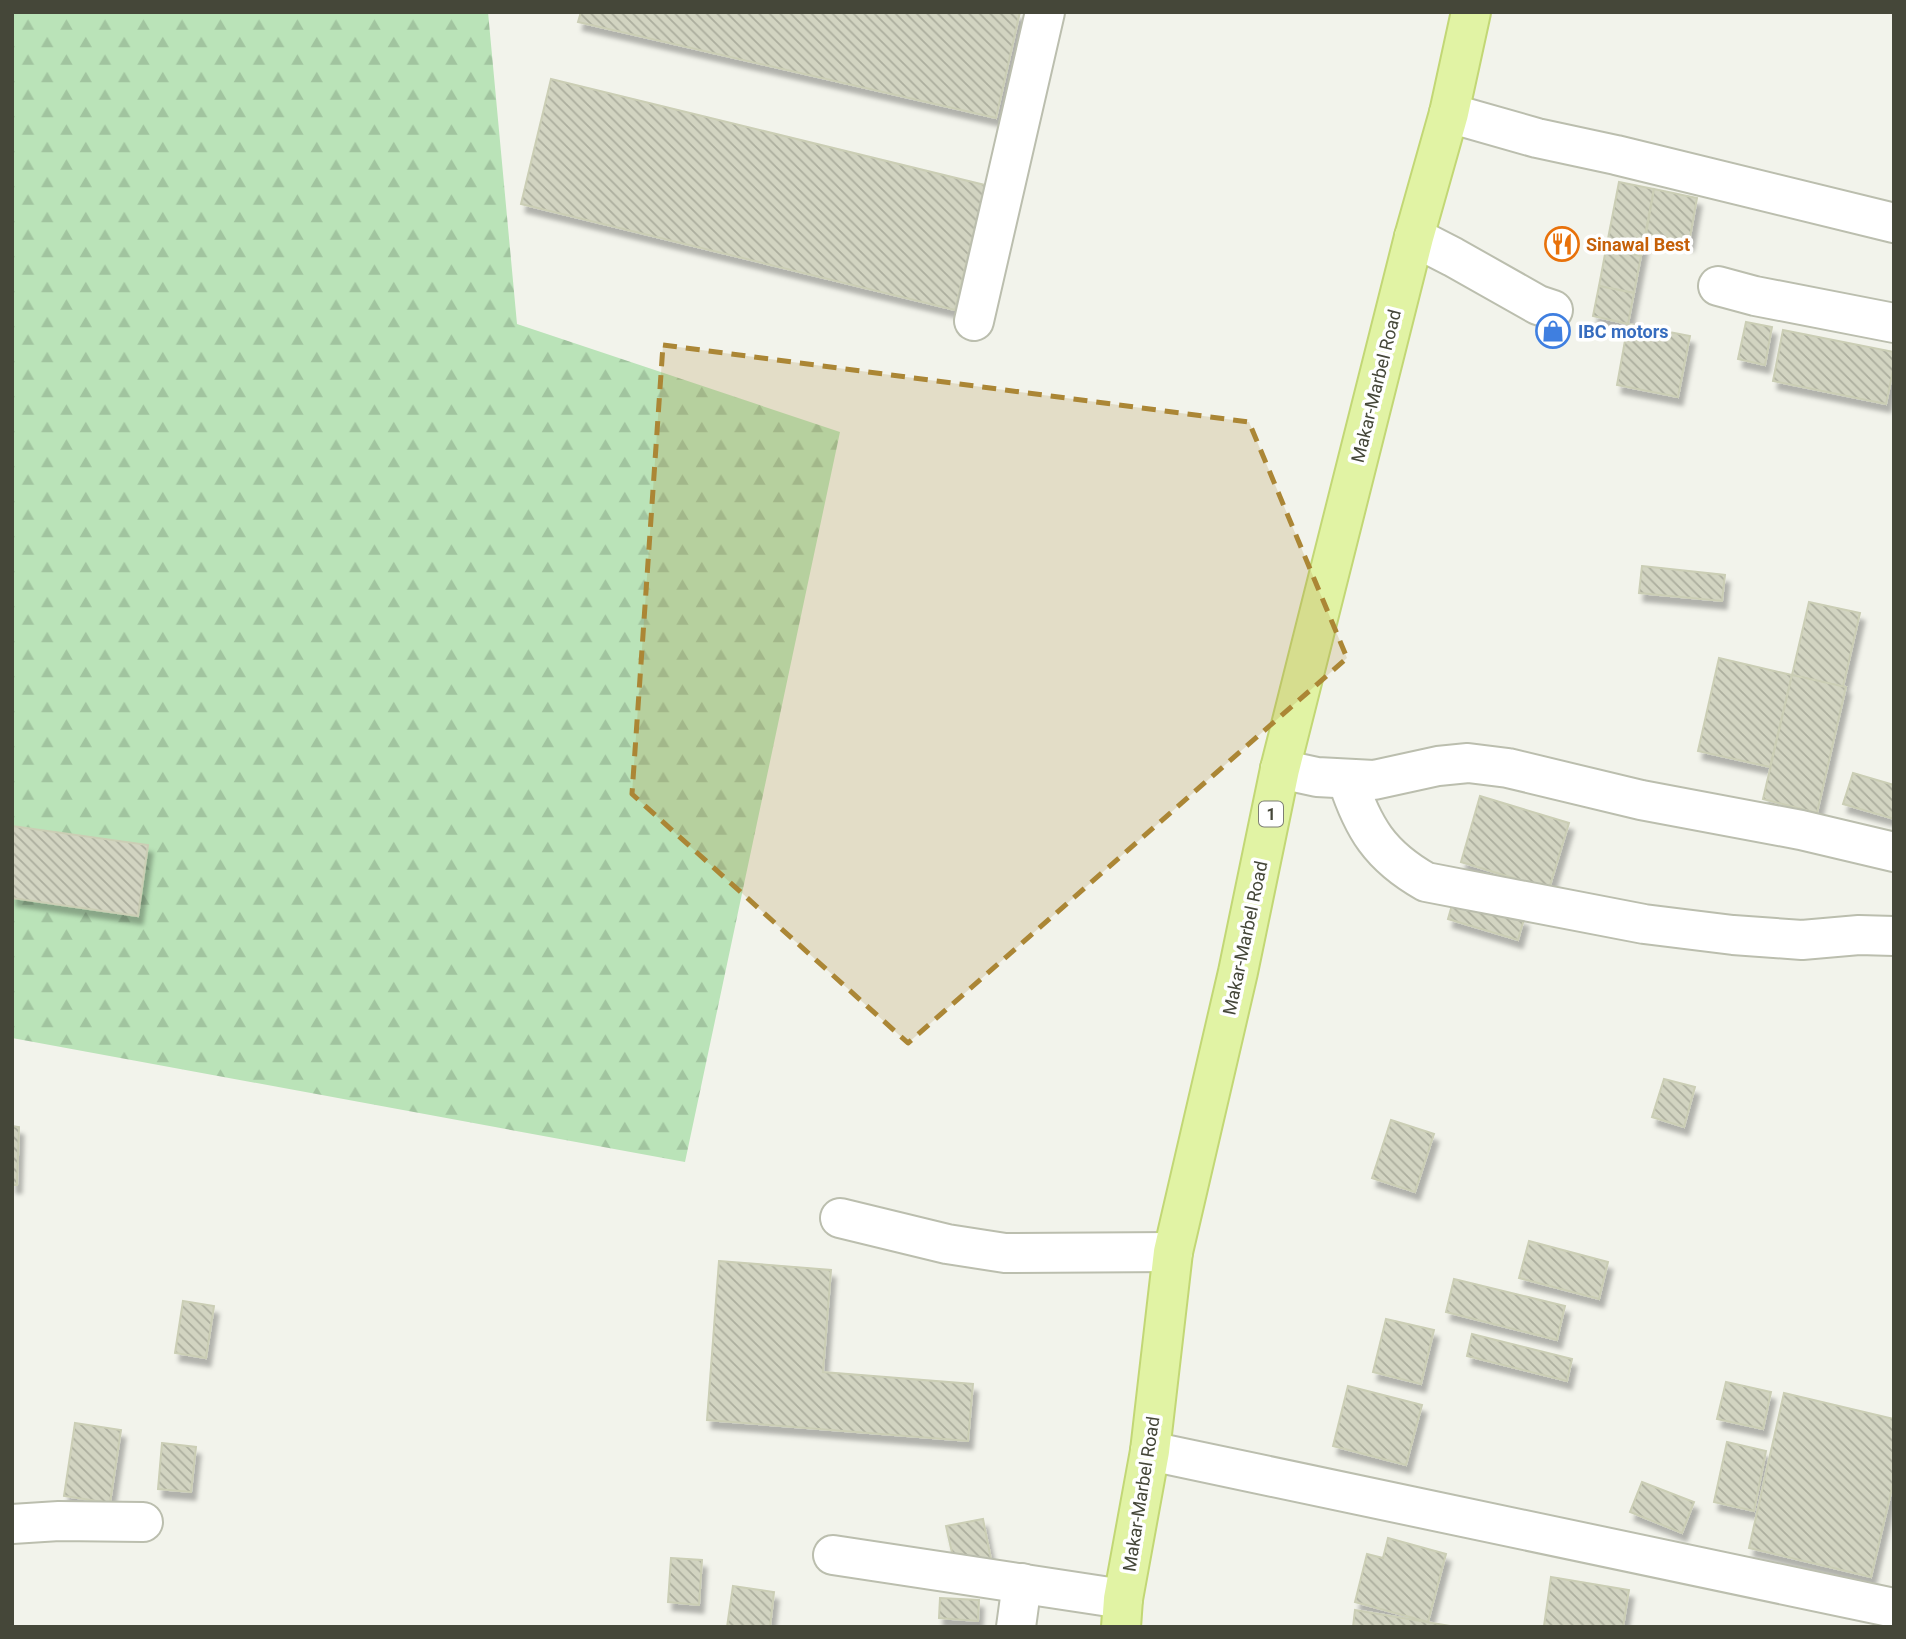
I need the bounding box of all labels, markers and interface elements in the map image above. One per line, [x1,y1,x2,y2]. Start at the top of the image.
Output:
restaurant icon: Sinawal Best [1543,225,1581,263]
place label: Sinawal Best [1586,234,1690,255]
street label: Makar-Marbel Road [1347,307,1405,465]
shop icon: IBC motors [1534,312,1572,350]
place label: IBC motors [1578,321,1669,342]
road number: 1 [1259,802,1283,827]
street label: Makar-Marbel Road [1218,859,1272,1017]
street label: Makar-Marbel Road [1118,1415,1164,1573]

